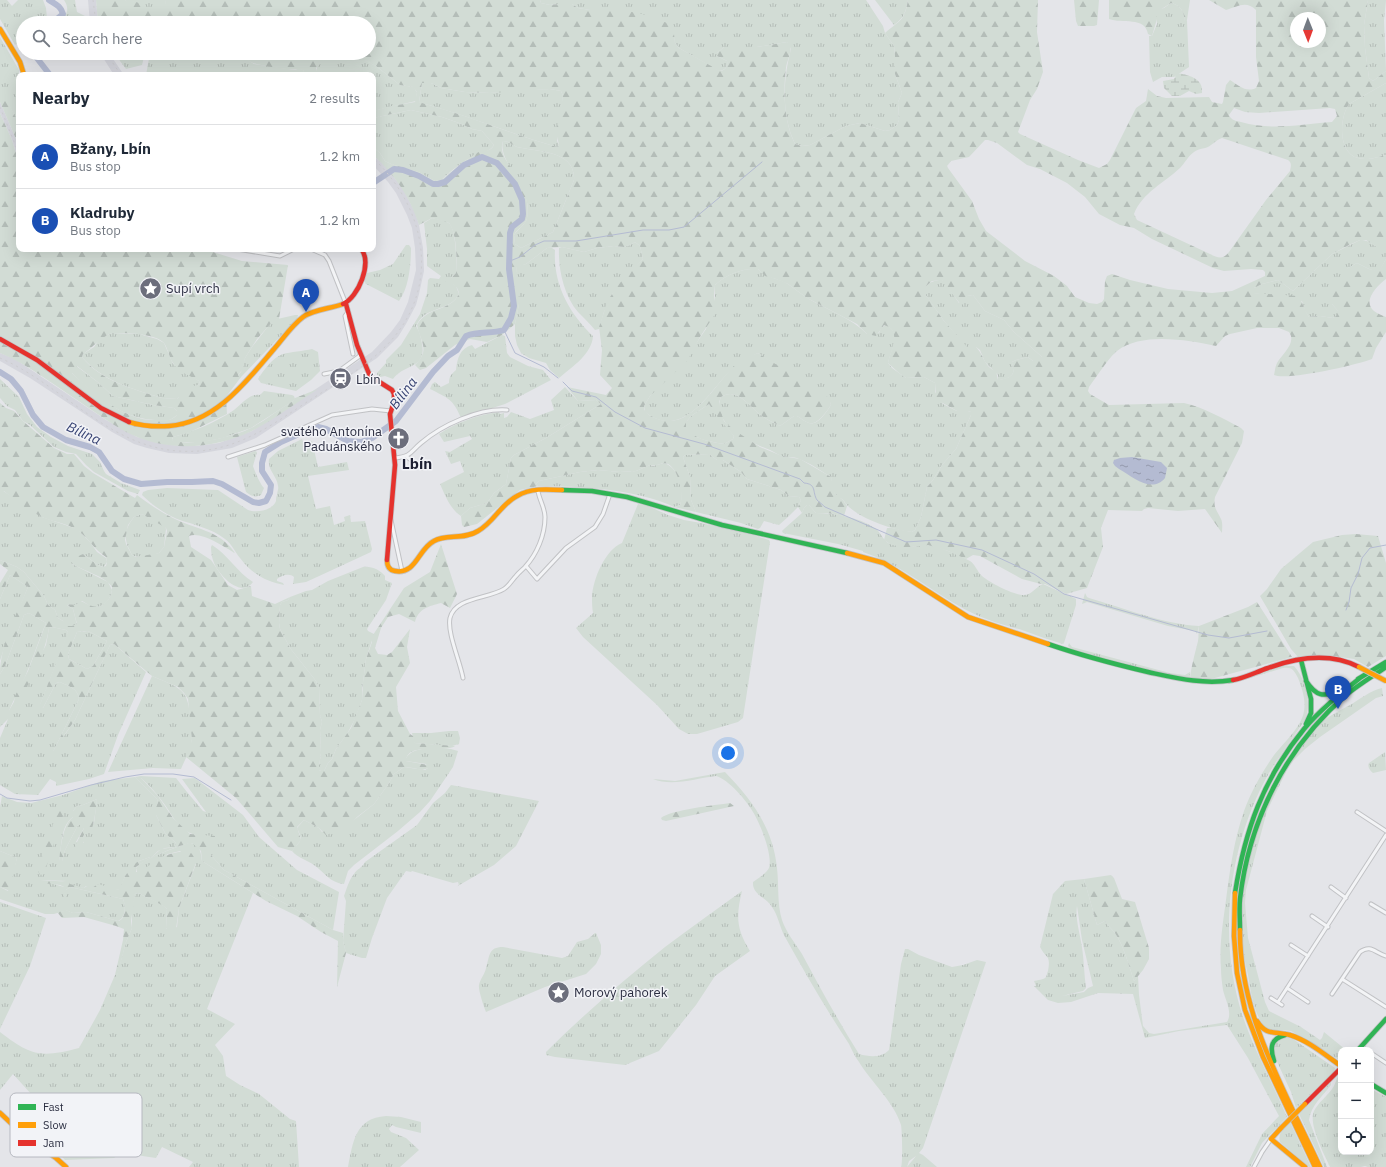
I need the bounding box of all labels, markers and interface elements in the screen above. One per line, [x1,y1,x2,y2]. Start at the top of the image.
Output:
north arrow [1290,12,1326,48]
search box [16,16,376,60]
icon: search [30,27,52,49]
text: Search here [62,29,142,48]
text: Nearby [32,87,90,109]
text: 2 results [309,90,360,107]
text: Bžany, Lbín [70,139,151,158]
text: A [41,148,49,165]
text: 1.2 km [320,148,360,165]
text: Bus stop [70,158,121,175]
text: Kladruby [70,203,134,222]
text: B [41,212,49,229]
text: 1.2 km [320,212,360,229]
text: Bus stop [70,222,121,239]
place icon: Supí vrch [138,275,164,301]
pin: A [293,279,319,312]
place label: Supí vrch [166,280,220,297]
station icon: Lbín [327,366,353,392]
place label: Lbín [356,371,381,388]
water label: Bílina [385,373,421,413]
water label: Bílina [64,417,104,449]
place label: svatého Antonína Paduánského [281,423,382,455]
church icon: svatého Antonína Paduánského [385,425,411,451]
district label: Lbín [402,454,432,473]
pin: B [1325,676,1351,709]
your location [718,743,738,763]
place icon: Morový pahorek [546,979,572,1005]
place label: Morový pahorek [574,984,668,1001]
map controls [1338,1047,1374,1155]
button: + [1338,1047,1374,1083]
button: − [1338,1083,1374,1119]
legend [10,1093,142,1157]
text: Fast [43,1100,64,1114]
text: Slow [43,1118,67,1132]
button: locate [1338,1119,1374,1155]
text: Jam [43,1136,64,1150]

